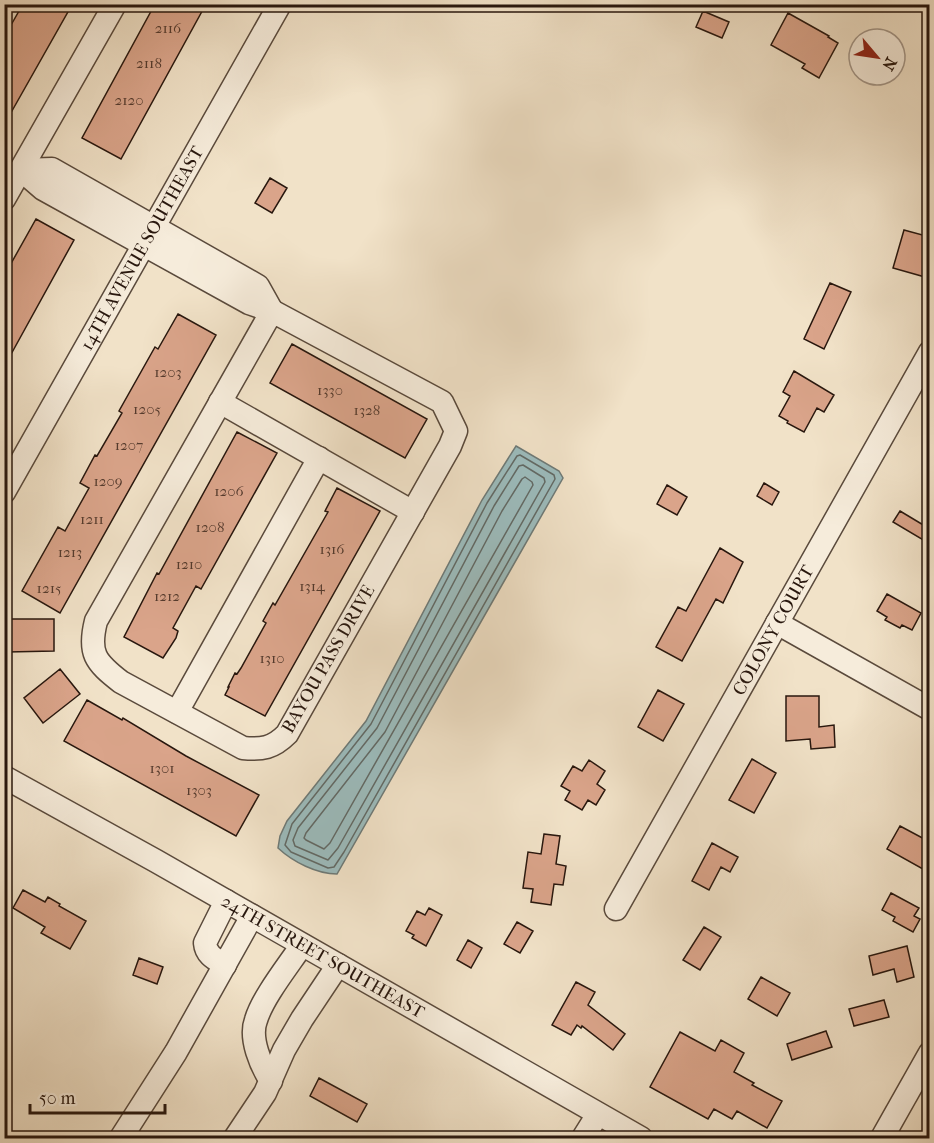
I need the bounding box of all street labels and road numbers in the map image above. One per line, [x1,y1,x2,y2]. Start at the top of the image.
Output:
street label: 14TH AVENUE SOUTHEAST [76,142,209,354]
street label: COLONY COURT [729,561,819,699]
street label: BAYOU PASS DRIVE [278,582,379,737]
street label: 24TH STREET SOUTHEAST [218,891,429,1023]

